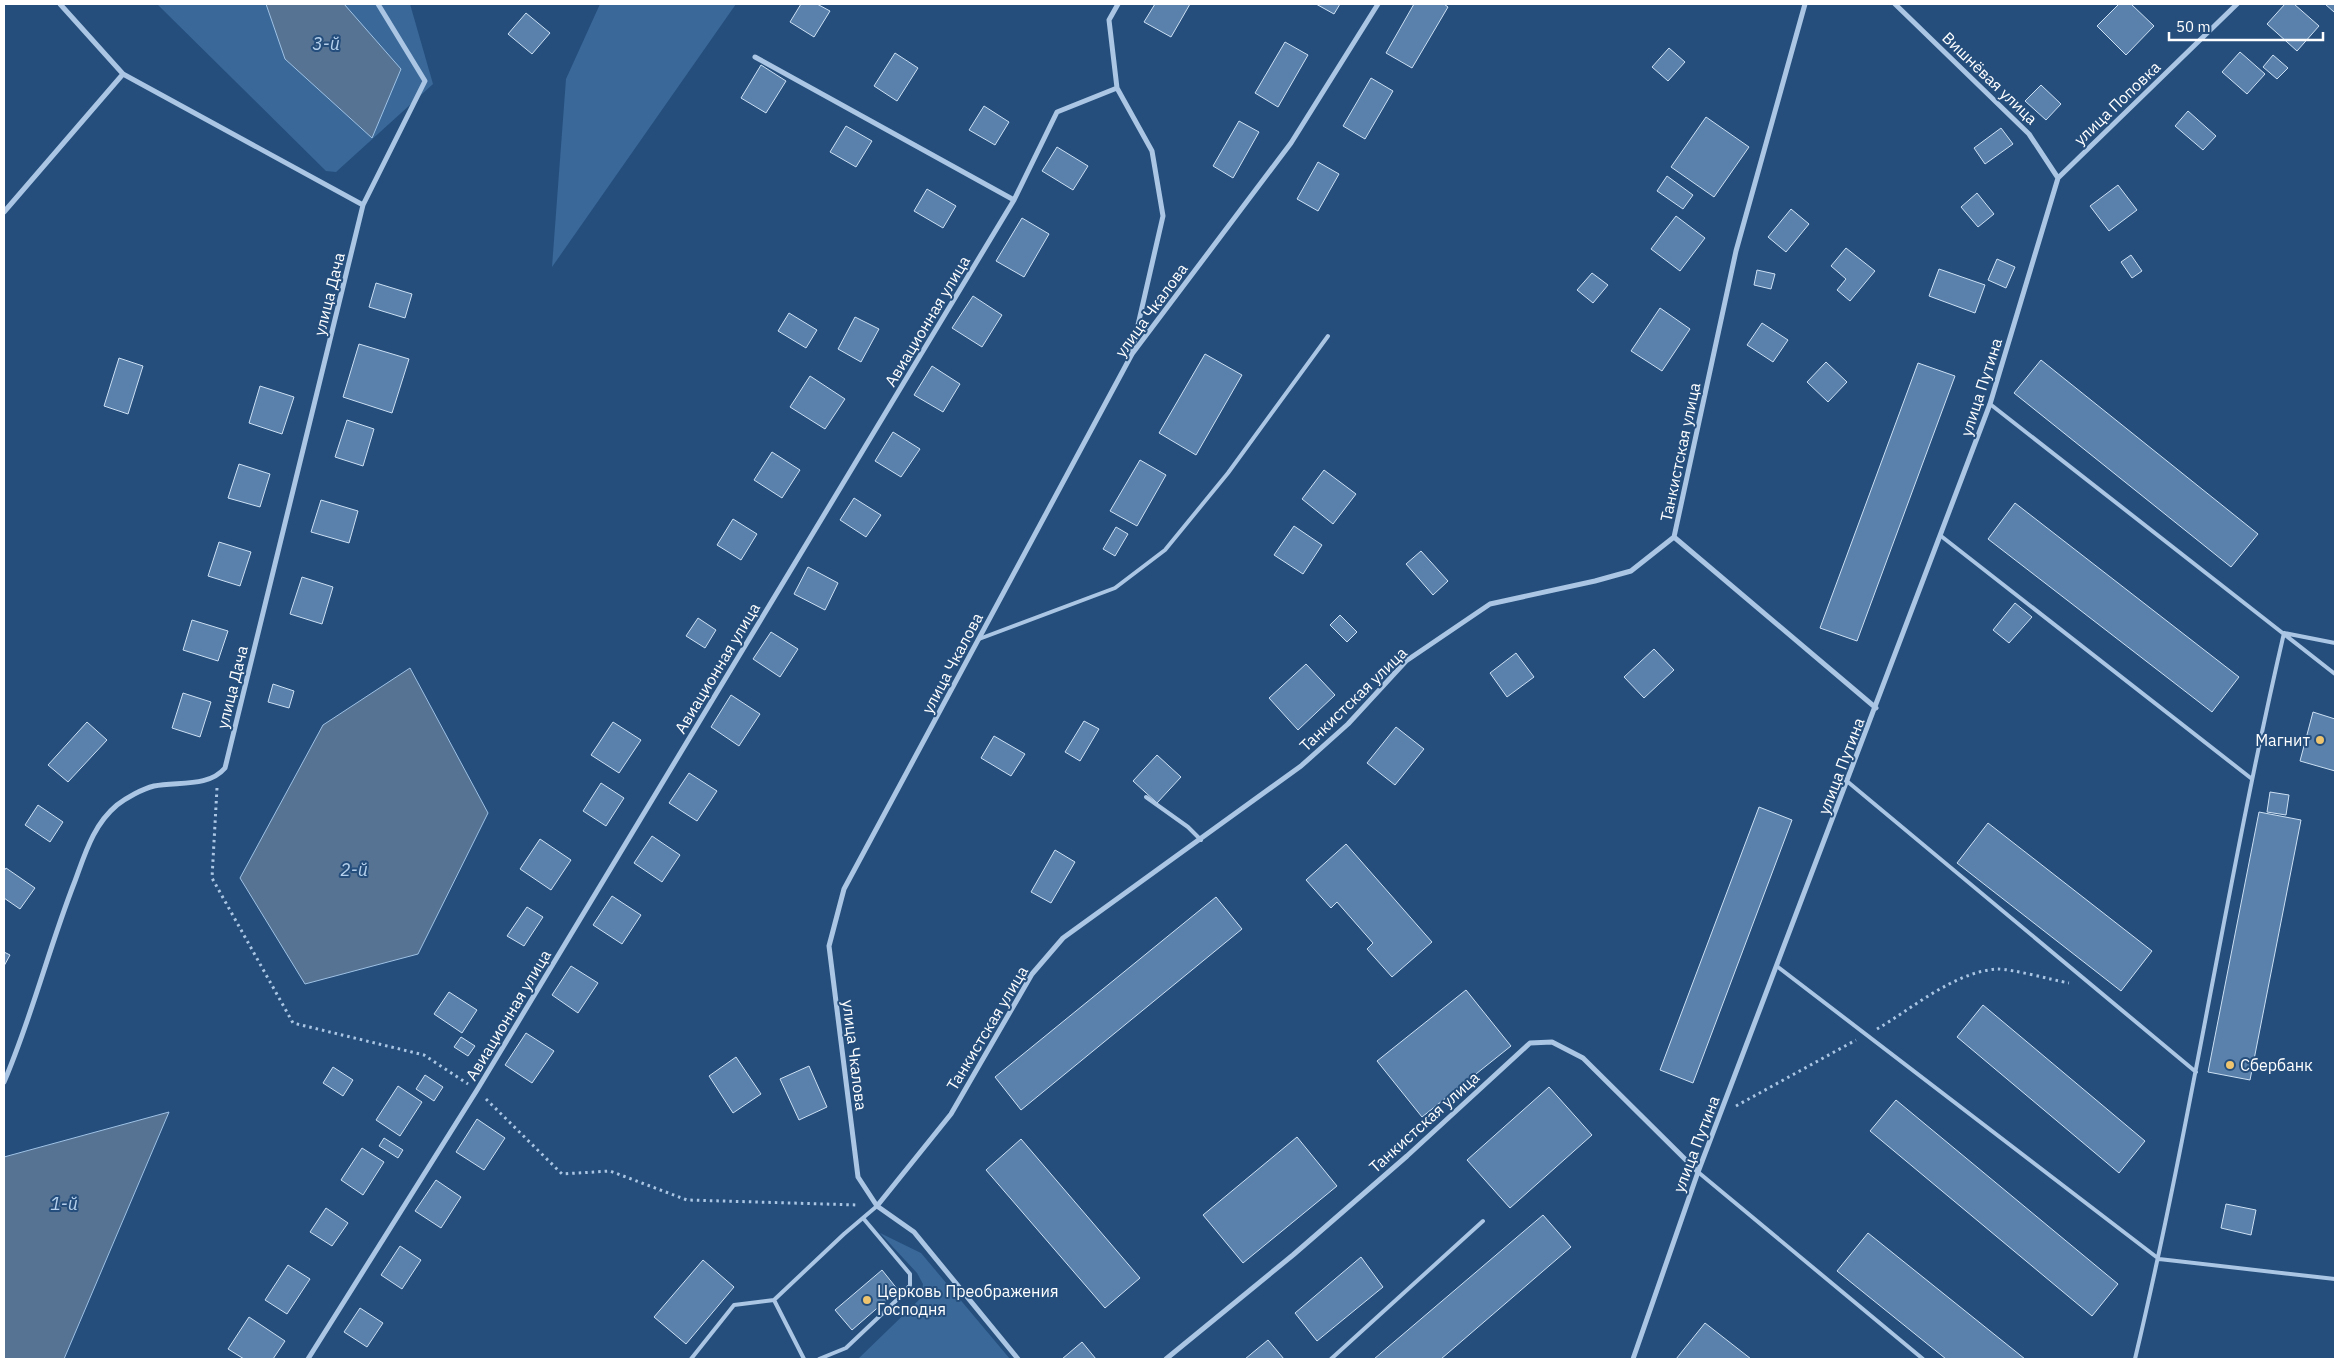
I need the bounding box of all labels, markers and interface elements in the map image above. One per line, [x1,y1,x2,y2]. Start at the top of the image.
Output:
scale bar [2169,10,2323,42]
text: 50 m [2176,17,2211,36]
street label: Вишнёвая улица [1938,27,2042,129]
water label: 3-й [312,32,340,55]
street label: улица Поповка [2070,56,2165,149]
street label: улица Дача [309,250,349,338]
street label: Авиационная улица [880,252,974,390]
street label: улица Чкалова [1110,259,1192,361]
street label: улица Путина [1956,335,2006,439]
street label: Танкистская улица [1656,380,1705,523]
street label: Авиационная улица [670,599,764,737]
street label: улица Чкалова [917,609,987,717]
street label: Танкистская улица [1295,642,1411,755]
street label: улица Дача [212,643,252,731]
street label: улица Путина [1813,714,1869,817]
place label: Магнит [2255,730,2310,750]
marker: Магнит [2314,734,2326,746]
water label: 2-й [340,858,368,881]
street label: Авиационная улица [461,946,555,1084]
street label: Танкистская улица [942,962,1032,1094]
street label: улица Чкалова [838,999,872,1112]
place label: Сбербанк [2240,1055,2313,1075]
marker: Сбербанк [2224,1059,2236,1071]
street label: Танкистская улица [1365,1067,1484,1177]
street label: улица Путина [1668,1092,1724,1195]
water label: 1-й [50,1192,78,1215]
place label: Церковь Преображения Господня [877,1281,1058,1319]
marker: Церковь Преображения Господня [861,1294,873,1306]

